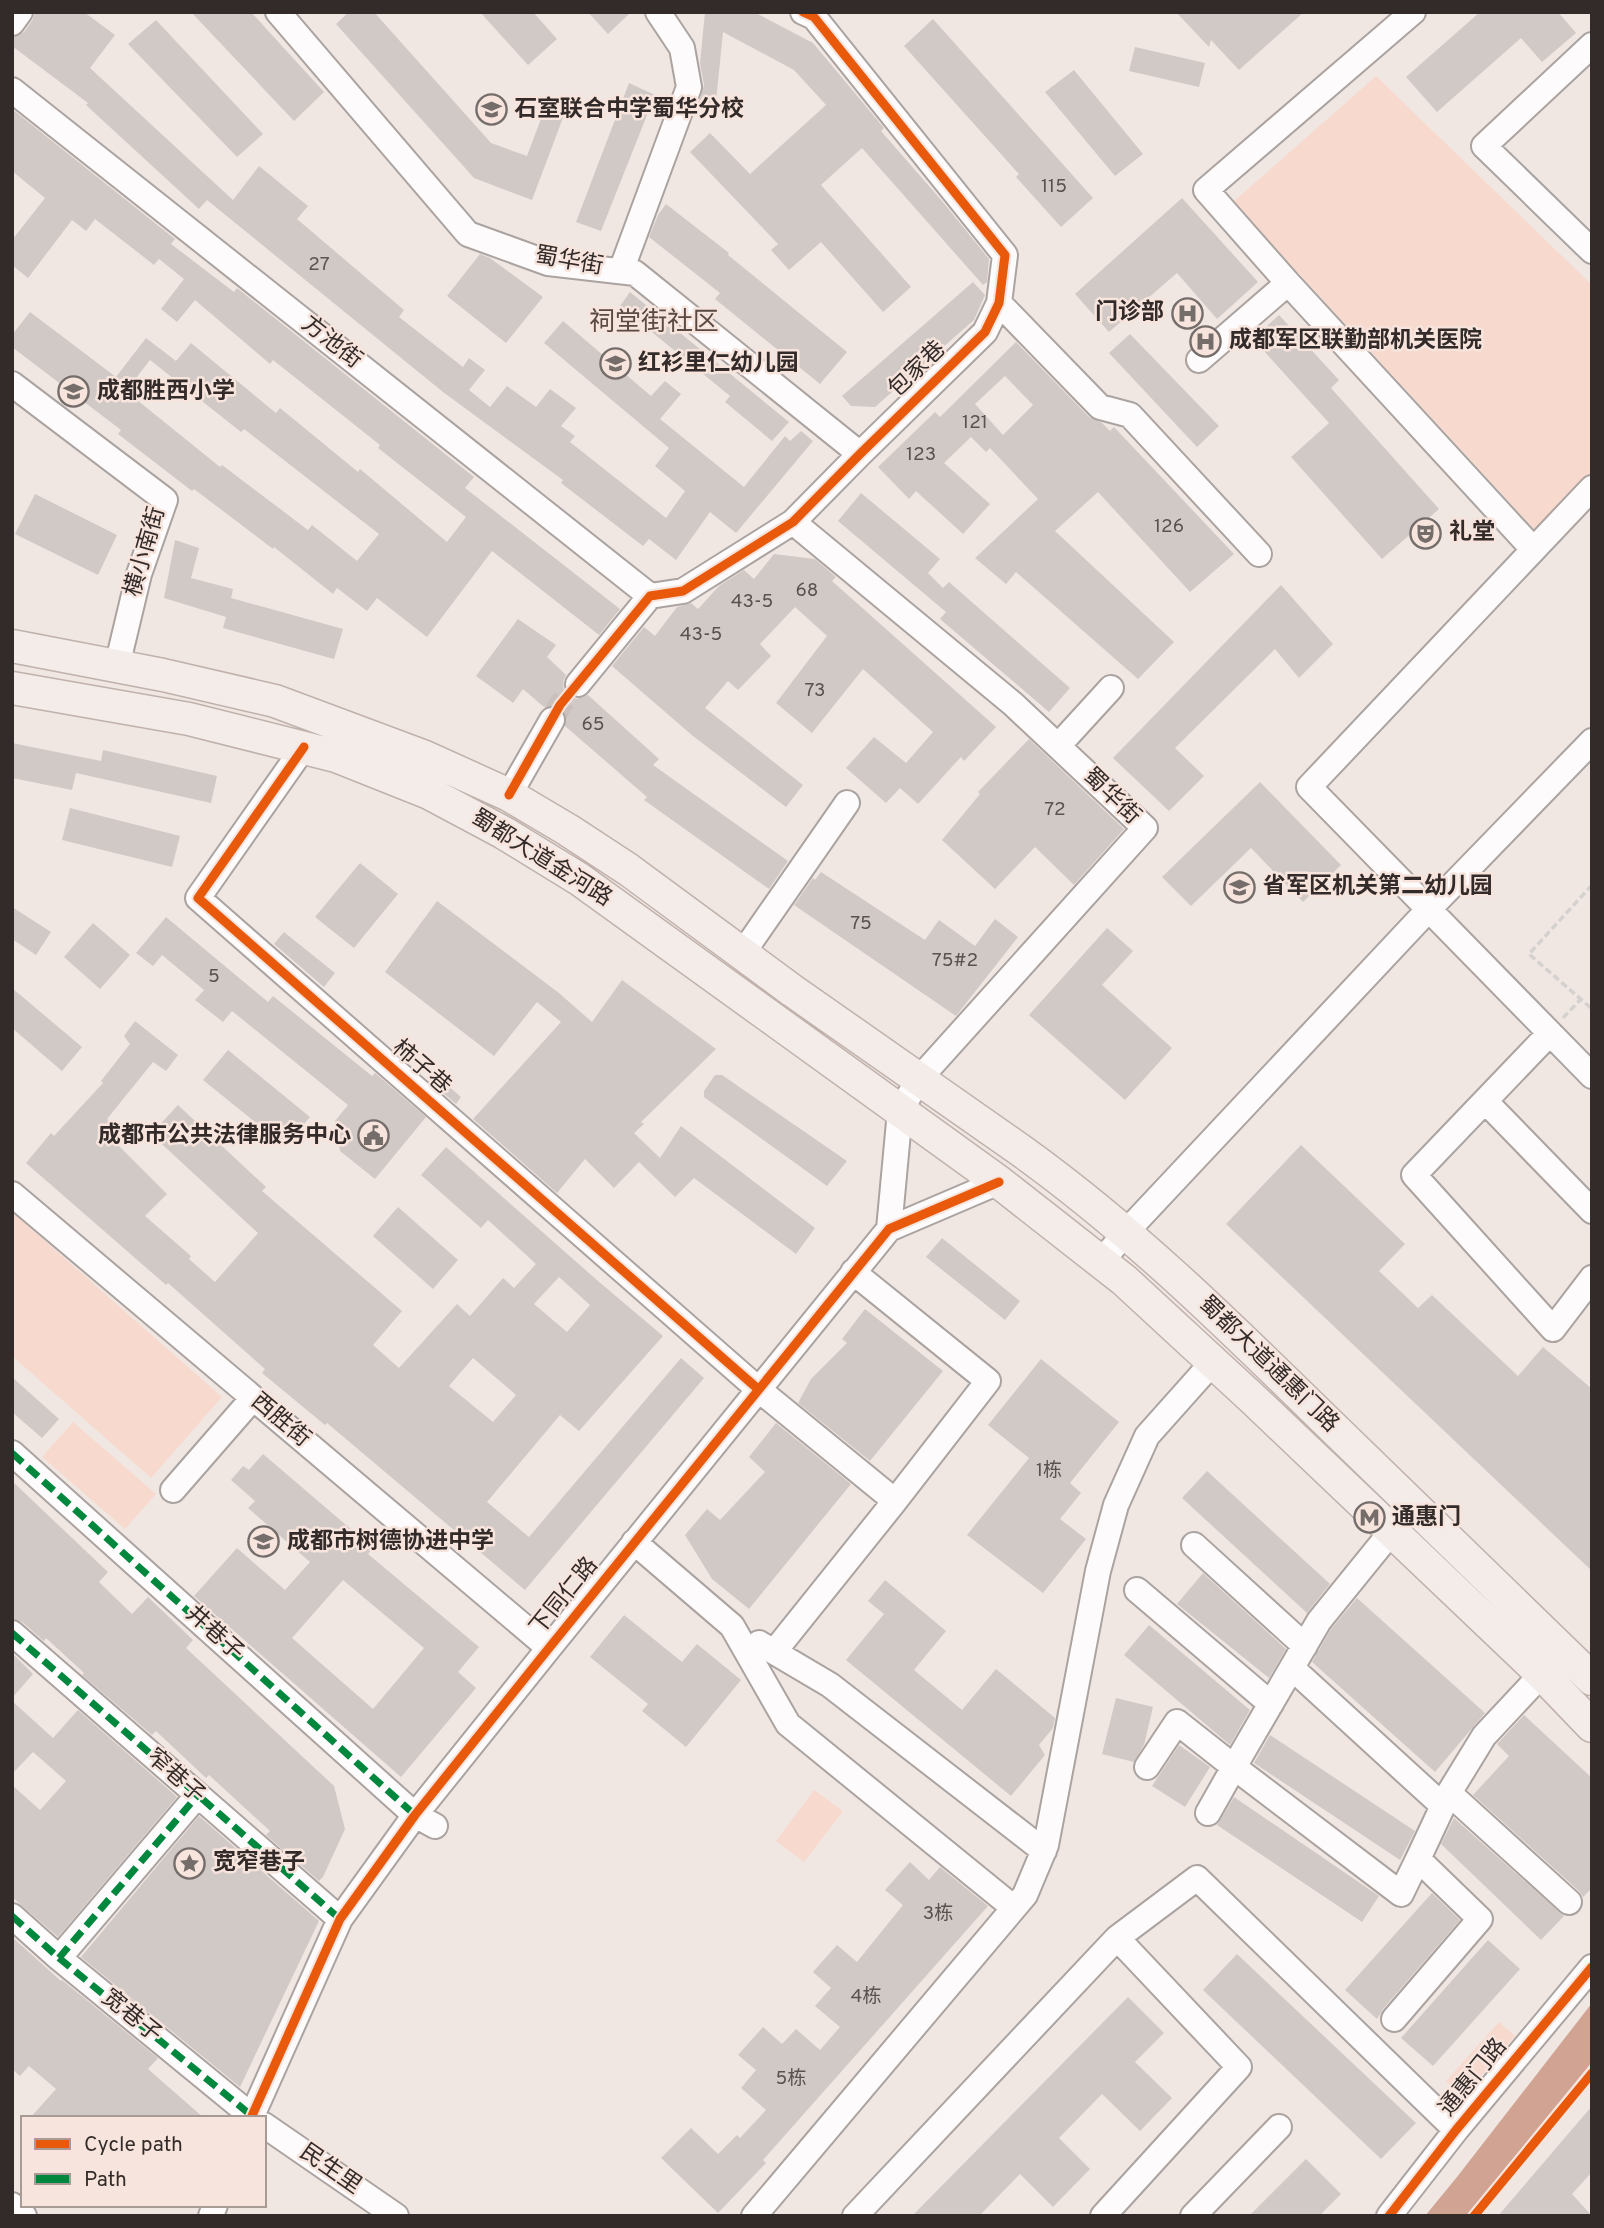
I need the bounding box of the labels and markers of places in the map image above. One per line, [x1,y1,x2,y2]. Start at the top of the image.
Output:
school or university icon: 石室联合中学蜀华分校 [474,93,508,127]
place label: 石室联合中学蜀华分校 [514,96,744,125]
hospital icon: 门诊部 [1170,296,1204,330]
place label: 门诊部 [1095,299,1164,328]
hospital icon: 成都军区联勤部机关医院 [1189,324,1223,358]
place label: 成都军区联勤部机关医院 [1229,327,1482,356]
school or university icon: 红衫里仁幼儿园 [598,347,632,381]
place label: 红衫里仁幼儿园 [638,350,799,379]
school or university icon: 成都胜西小学 [57,375,91,409]
place label: 成都胜西小学 [97,378,235,407]
theatre icon: 礼堂 [1409,516,1443,550]
place label: 礼堂 [1449,519,1495,548]
school or university icon: 省军区机关第二幼儿园 [1223,870,1257,904]
place label: 省军区机关第二幼儿园 [1263,873,1493,902]
public building icon: 成都市公共法律服务中心 [357,1119,391,1153]
place label: 成都市公共法律服务中心 [98,1121,351,1151]
metro station icon: 通惠门 [1352,1501,1386,1535]
place label: 通惠门 [1392,1504,1461,1533]
school or university icon: 成都市树德协进中学 [247,1525,281,1559]
place label: 成都市树德协进中学 [287,1527,494,1557]
place icon: 宽窄巷子 [173,1846,207,1880]
place label: 宽窄巷子 [213,1848,305,1878]

